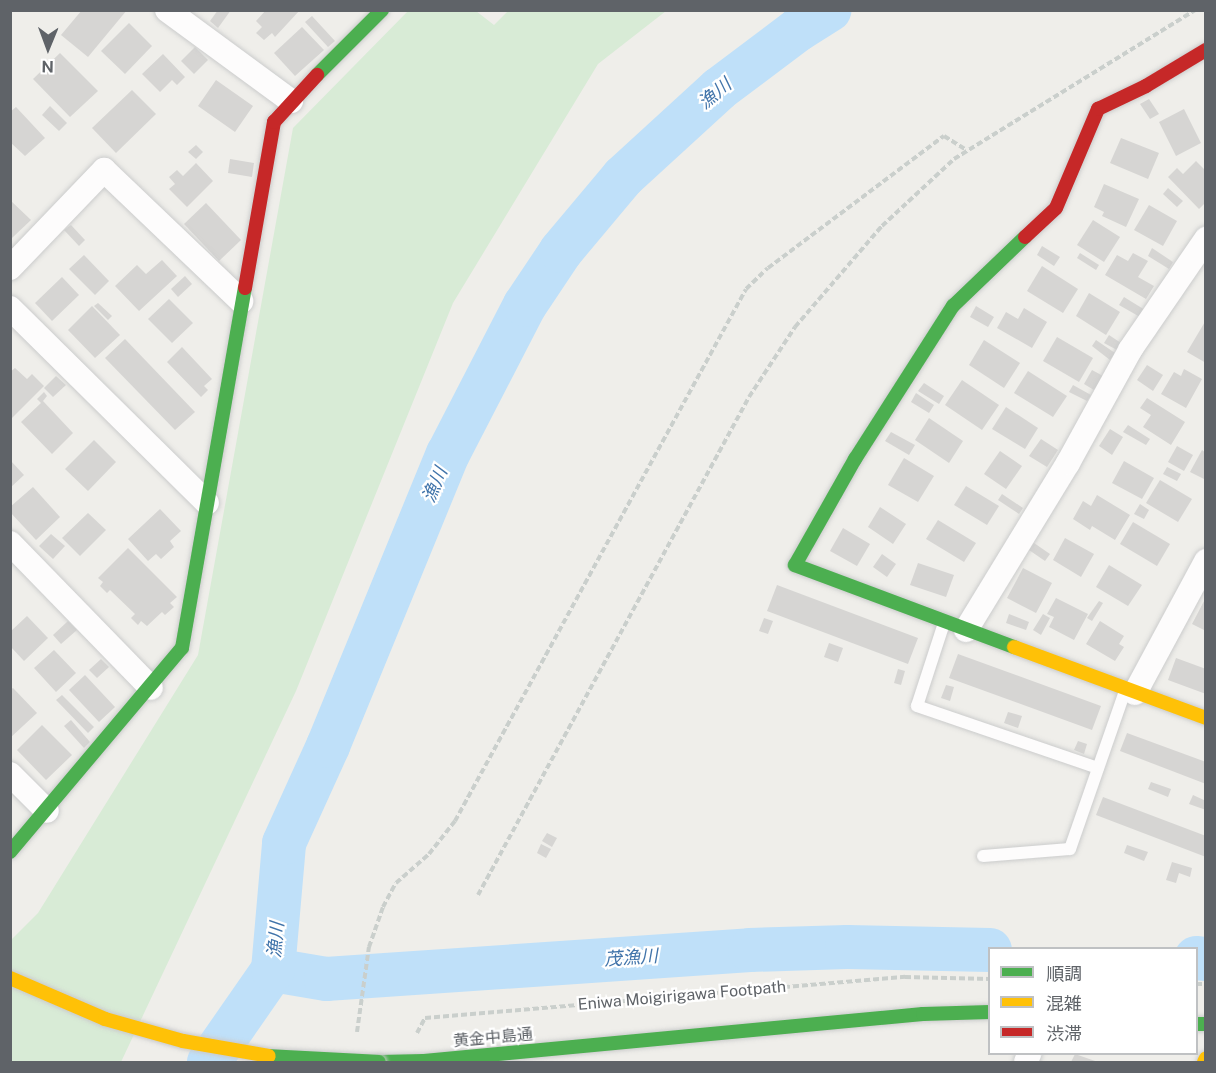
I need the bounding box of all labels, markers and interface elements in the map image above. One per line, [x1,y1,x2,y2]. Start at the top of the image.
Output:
north arrow [18,18,78,78]
text: N [41,57,54,76]
water label: 漁川 [694,74,736,114]
water label: 漁川 [418,464,452,506]
water label: 漁川 [264,921,288,959]
water label: 茂漁川 [603,945,659,971]
legend [988,947,1198,1055]
text: 順調 [1046,963,1082,984]
street label: Eniwa Moigirigawa Footpath [577,977,787,1015]
text: 混雑 [1046,993,1082,1014]
text: 渋滞 [1046,1023,1082,1044]
street label: 黄金中島通 [452,1025,534,1051]

